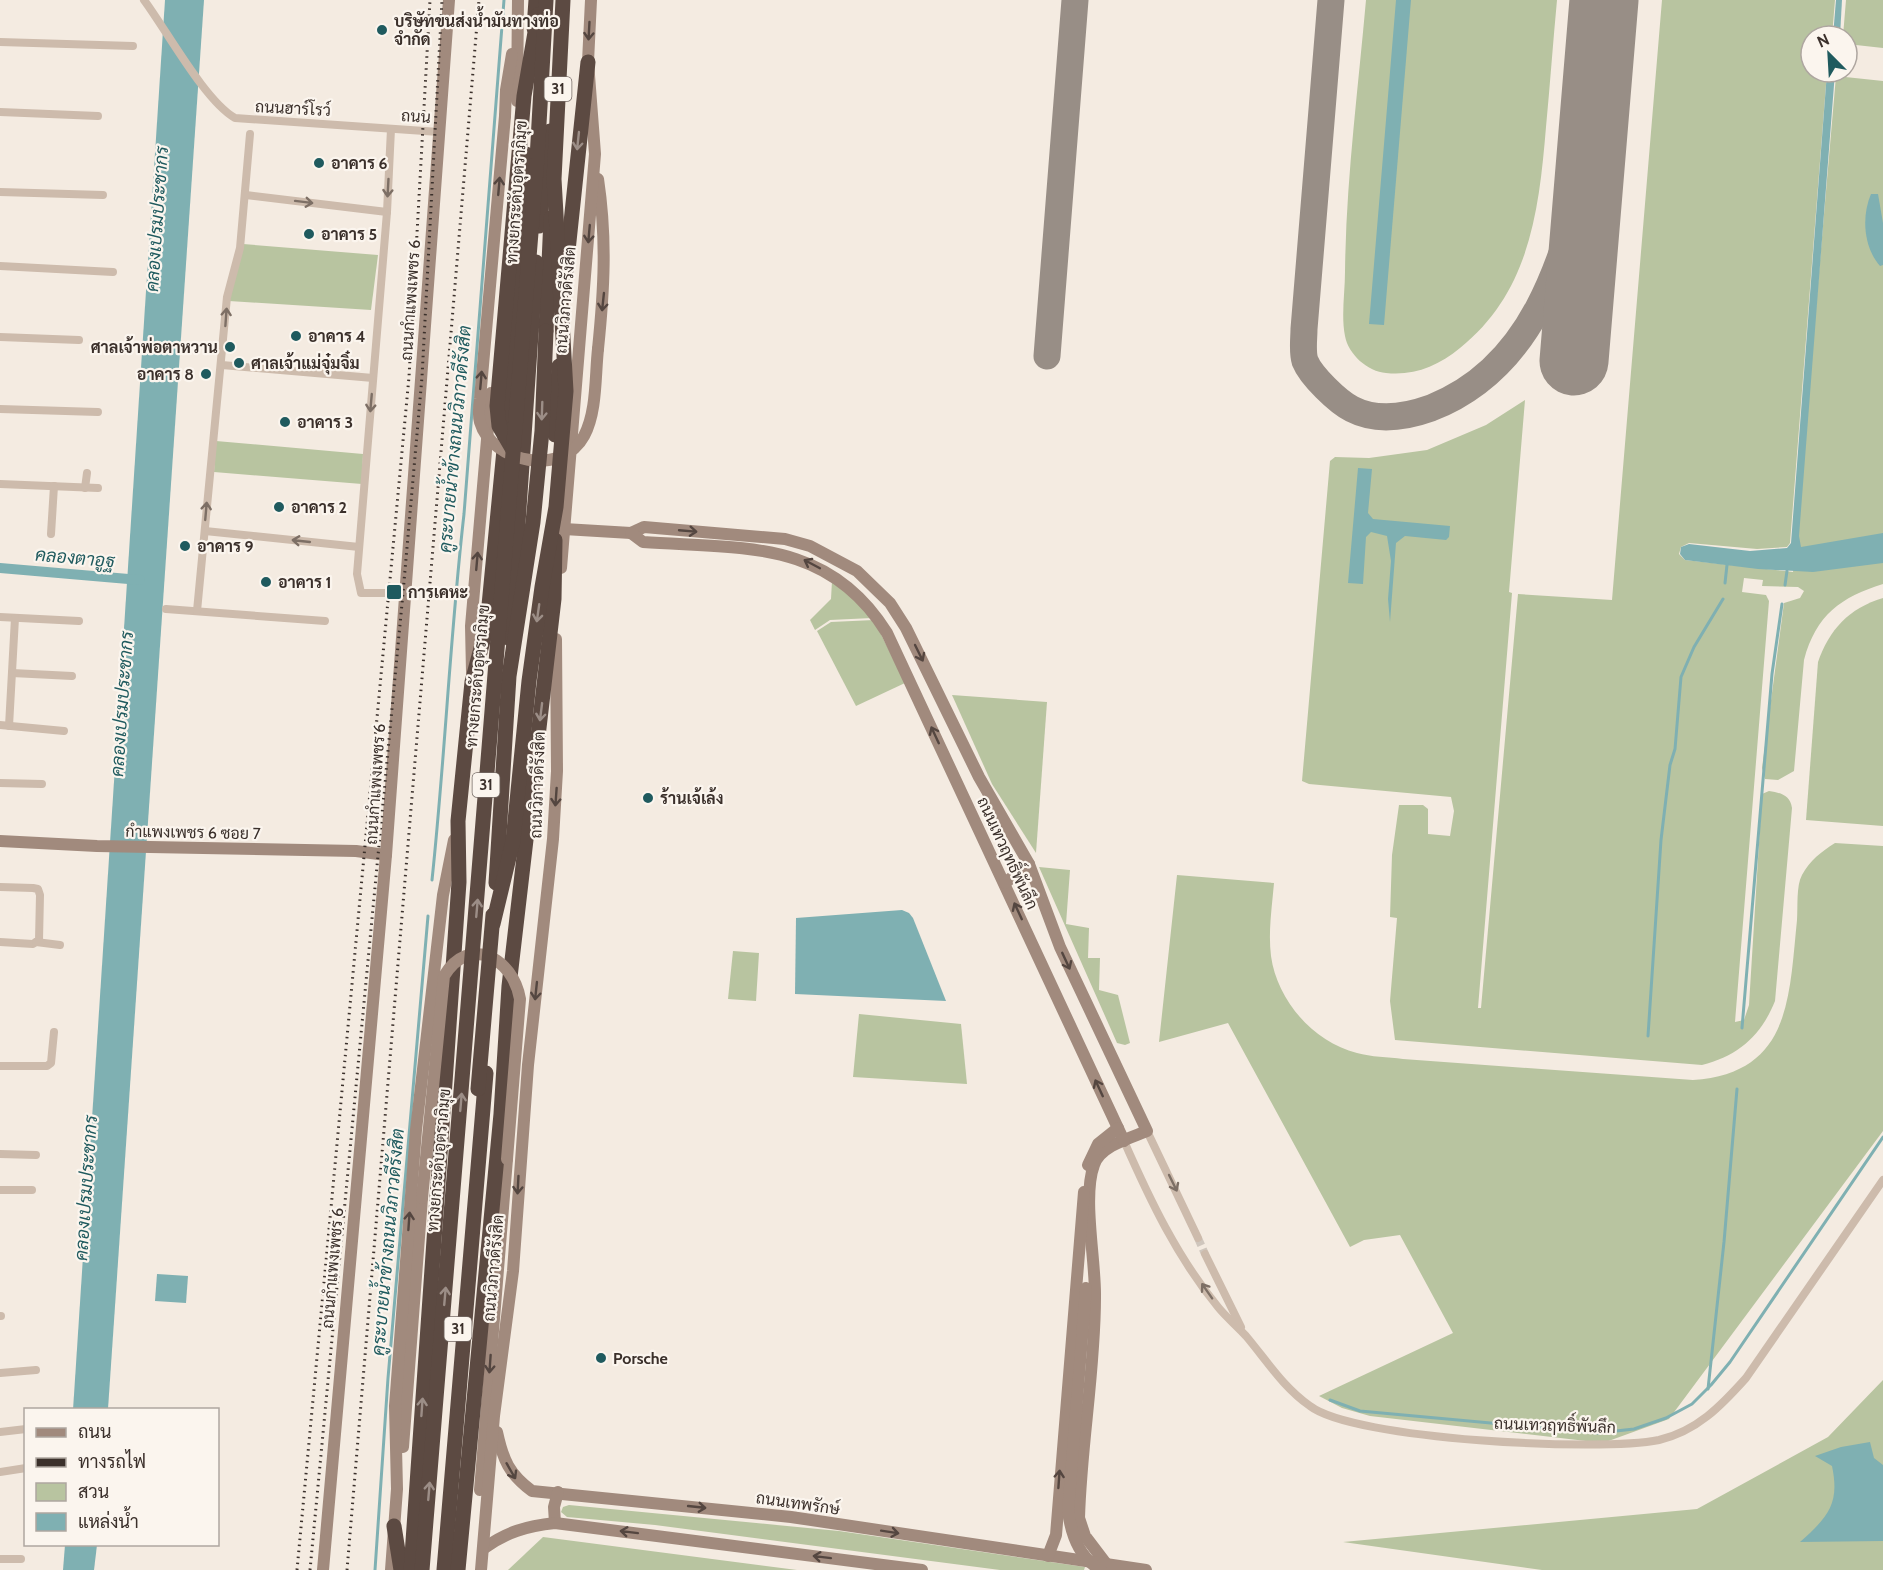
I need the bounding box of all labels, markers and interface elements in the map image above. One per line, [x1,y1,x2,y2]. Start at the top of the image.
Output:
place label: บริษัทขนส่งน้ำมันทางท่อ จำกัด [394,6,559,49]
one-way arrow [584,20,595,40]
marker: บริษัทขนส่งน้ำมันทางท่อ จำกัด [375,23,389,37]
north arrow [1799,24,1859,84]
text: N [1814,30,1832,52]
road number: 31 [544,77,572,101]
street label: ถนนฮาร์โรว์ [254,94,332,120]
street label: ถนน [400,106,431,127]
street label: ทางยกระดับอุตราภิมุข [501,120,533,265]
one-way arrow [572,130,583,150]
water label: คลองเปรมประชากร [141,144,173,293]
place label: อาคาร 6 [331,154,387,173]
marker: อาคาร 6 [312,156,326,170]
one-way arrow [494,176,505,196]
one-way arrow [383,177,394,197]
one-way arrow [293,197,313,208]
one-way arrow [583,223,594,243]
place label: อาคาร 5 [321,225,377,244]
marker: อาคาร 5 [302,227,316,241]
street label: ถนนกำแพงเพชร 6 [397,239,424,361]
street label: ถนนวิภาวดีรังสิต [549,246,580,354]
one-way arrow [597,291,608,311]
one-way arrow [221,308,232,328]
water label: คูระบายน้ำข้างถนนวิภาวดีรังสิต [429,324,478,554]
place label: อาคาร 4 [308,327,365,346]
marker: อาคาร 4 [289,329,303,343]
place label: ศาลเจ้าพ่อตาหวาน [91,336,218,357]
marker: ศาลเจ้าพ่อตาหวาน [223,340,237,354]
place label: ศาลเจ้าแม่จุ๋มจิ๋ม [251,350,360,375]
marker: ศาลเจ้าแม่จุ๋มจิ๋ม [232,356,246,370]
place label: อาคาร 8 [137,365,194,384]
marker: อาคาร 8 [199,367,213,381]
one-way arrow [476,370,487,390]
one-way arrow [365,392,376,412]
one-way arrow [537,400,548,420]
place label: อาคาร 3 [297,413,353,432]
marker: อาคาร 3 [278,415,292,429]
place label: อาคาร 2 [291,498,347,517]
marker: อาคาร 2 [272,500,286,514]
one-way arrow [201,502,212,521]
one-way arrow [677,525,697,536]
one-way arrow [292,535,312,546]
place label: อาคาร 9 [197,537,253,556]
marker: อาคาร 9 [178,539,192,553]
water label: คลองตาอูฐ [34,544,116,574]
one-way arrow [471,551,482,571]
one-way arrow [804,558,821,570]
place label: อาคาร 1 [278,573,331,592]
marker: อาคาร 1 [259,575,273,589]
marker: การเคหะ [385,583,403,601]
place label: การเคหะ [408,583,468,602]
one-way arrow [533,602,544,622]
street label: ทางยกระดับอุตราภิมุข [461,604,495,749]
water label: คลองเปรมประชากร [106,629,138,778]
one-way arrow [913,644,925,662]
one-way arrow [535,701,546,721]
street label: ถนนกำแพงเพชร 6 [362,723,389,845]
one-way arrow [928,726,940,744]
street label: ถนนวิภาวดีรังสิต [524,731,549,839]
road number: 31 [472,773,500,797]
one-way arrow [550,786,561,806]
place label: ร้านเจ้เล้ง [660,787,723,808]
marker: ร้านเจ้เล้ง [641,791,655,805]
street label: ถนนเทวฤทธิ์พันลึก [973,792,1047,913]
street label: กำแพงเพชร 6 ซอย 7 [125,822,261,843]
one-way arrow [472,898,483,918]
one-way arrow [1011,903,1023,921]
one-way arrow [1061,951,1072,970]
one-way arrow [531,980,542,1000]
one-way arrow [1093,1080,1105,1098]
street label: ทางยกระดับอุตราภิมุข [422,1088,456,1233]
one-way arrow [456,1093,467,1113]
water label: คลองเปรมประชากร [70,1113,102,1262]
water label: คูระบายน้ำข้างถนนวิภาวดีรังสิต [362,1127,411,1357]
one-way arrow [512,1174,523,1194]
one-way arrow [1167,1174,1179,1192]
street label: ถนนกำแพงเพชร 6 [318,1207,347,1329]
one-way arrow [404,1212,415,1232]
street label: ถนนวิภาวดีรังสิต [477,1214,508,1322]
one-way arrow [1201,1284,1213,1300]
one-way arrow [439,1287,450,1307]
road number: 31 [444,1317,472,1341]
place label: Porsche [613,1349,668,1368]
marker: Porsche [594,1351,608,1365]
one-way arrow [484,1353,495,1373]
one-way arrow [417,1397,428,1417]
legend [24,1408,219,1546]
street label: ถนนเทวฤทธิ์พันลึก [1494,1409,1616,1437]
text: ถนน [78,1421,111,1443]
text: ทางรถไฟ [78,1449,146,1473]
one-way arrow [506,1462,518,1479]
one-way arrow [1054,1469,1065,1489]
text: สวน [78,1481,109,1503]
one-way arrow [423,1481,434,1501]
street label: ถนนเทพรักษ์ [755,1485,842,1519]
one-way arrow [686,1502,706,1513]
text: แหล่งน้ำ [78,1506,139,1533]
one-way arrow [619,1527,639,1538]
one-way arrow [880,1527,899,1538]
one-way arrow [813,1552,833,1563]

